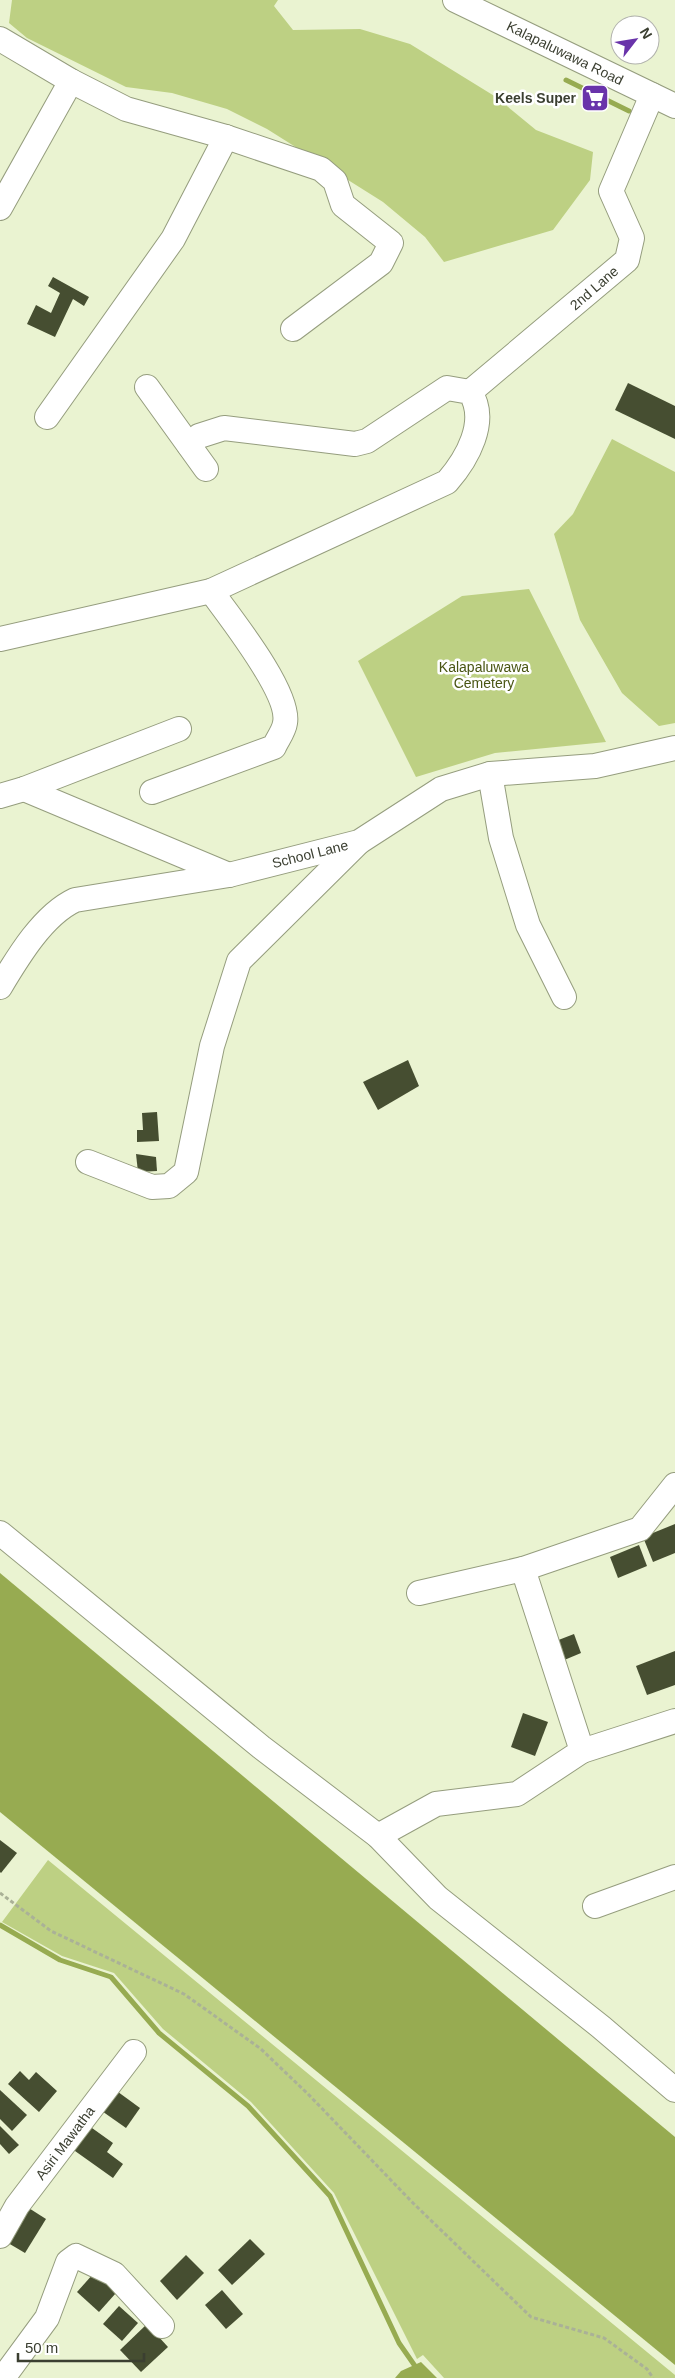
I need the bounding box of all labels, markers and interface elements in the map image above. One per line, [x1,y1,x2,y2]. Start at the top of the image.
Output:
north arrow [610,15,660,65]
street label: Kalapaluwawa Road [504,18,626,88]
text: N [637,25,656,42]
supermarket icon: Keels Super [580,83,610,113]
place label: Keels Super [495,90,577,106]
street label: 2nd Lane [567,263,621,313]
park label: Kalapaluwawa Cemetery [439,659,529,691]
street label: School Lane [270,837,350,871]
street label: Asiri Mawatha [32,2103,98,2183]
scale bar [18,2330,144,2362]
text: 50 m [25,2339,58,2356]

